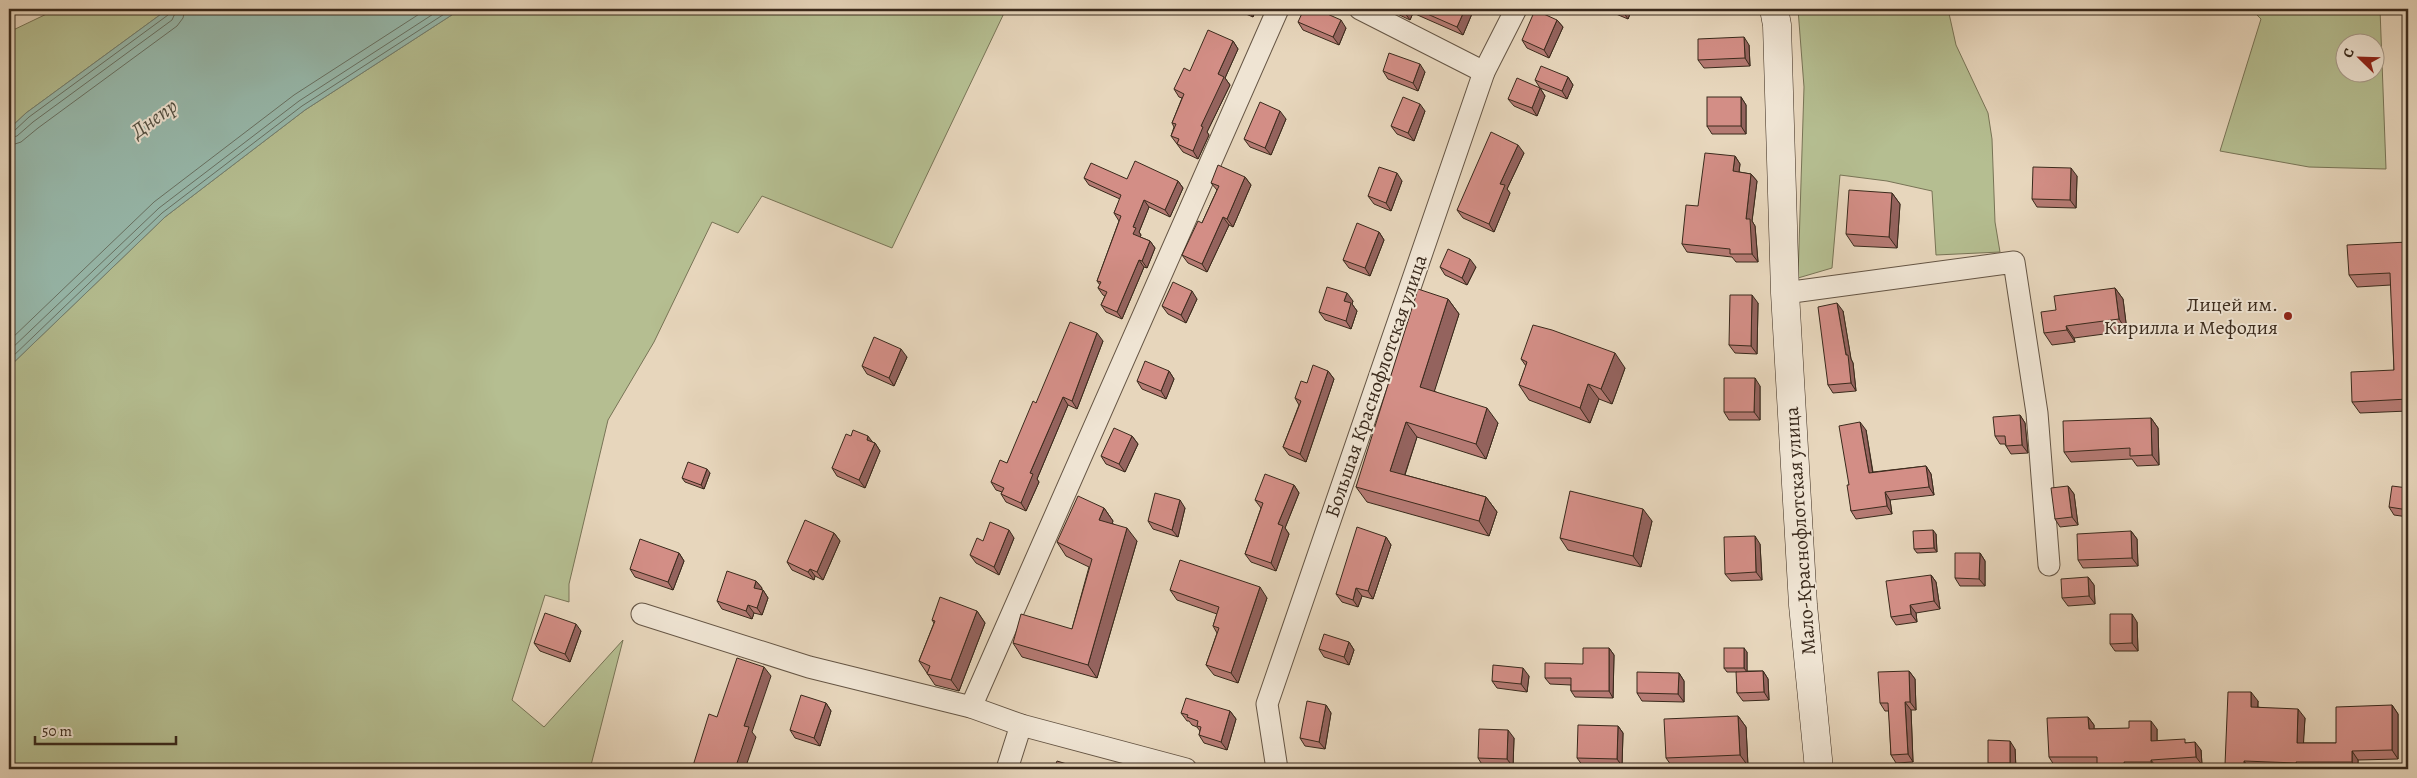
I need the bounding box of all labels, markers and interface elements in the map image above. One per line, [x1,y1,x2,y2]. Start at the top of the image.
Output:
north arrow [2334,32,2384,82]
text: С [2338,45,2359,61]
water label: Днепр [123,92,183,146]
street label: Большая Краснофлотская улица [1318,250,1434,521]
place label: Лицей им. Кирилла и Мефодия [2103,291,2278,341]
marker: Лицей им. Кирилла и Мефодия [2282,310,2294,322]
street label: Мало-Краснофлотская улица [1778,405,1822,656]
scale bar [35,713,176,745]
text: 50 m [42,721,72,741]

